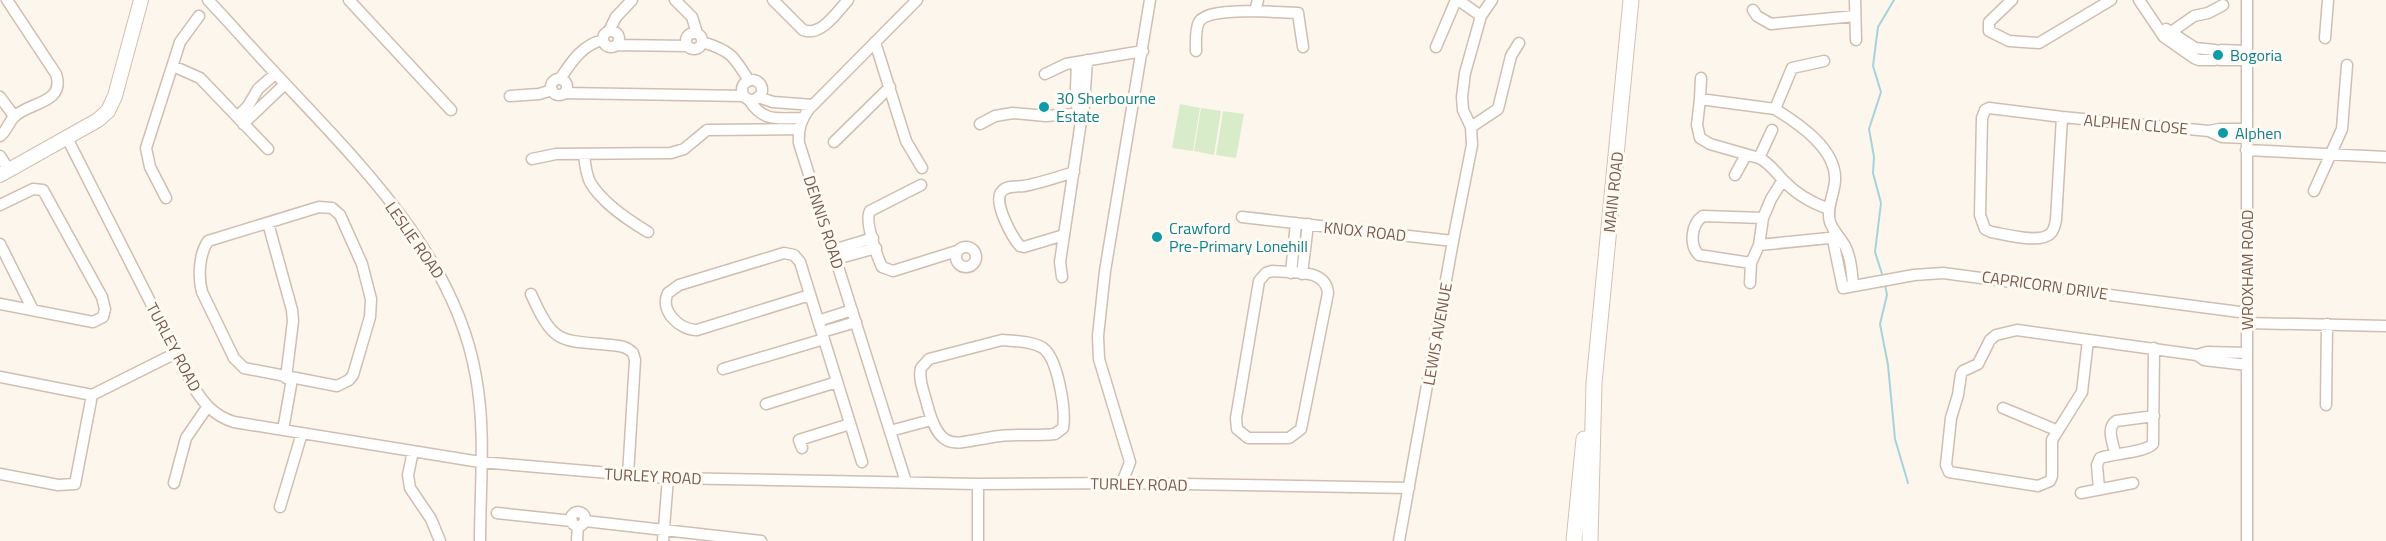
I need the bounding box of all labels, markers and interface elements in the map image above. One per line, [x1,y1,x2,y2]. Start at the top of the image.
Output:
place label: Bogoria [2230,43,2282,67]
marker: Bogoria [2211,48,2225,62]
place label: 30 Sherbourne Estate [1056,86,1156,128]
marker: 30 Sherbourne Estate [1037,100,1051,114]
street label: ALPHEN CLOSE [2083,107,2189,141]
place label: Alphen [2235,121,2282,145]
marker: Alphen [2216,126,2230,140]
street label: MAIN ROAD [1597,150,1629,234]
street label: DENNIS ROAD [798,172,850,272]
street label: LESLIE ROAD [380,197,450,283]
street label: WROXHAM ROAD [2235,210,2259,330]
street label: KNOX ROAD [1323,215,1407,247]
place label: Crawford Pre-Primary Lonehill [1169,216,1308,258]
marker: Crawford Pre-Primary Lonehill [1150,230,1164,244]
street label: CAPRICORN DRIVE [1980,264,2110,306]
street label: LEWIS AVENUE [1416,281,1458,387]
street label: TURLEY ROAD [141,298,207,396]
street label: TURLEY ROAD [604,461,702,491]
street label: TURLEY ROAD [1090,471,1188,497]

